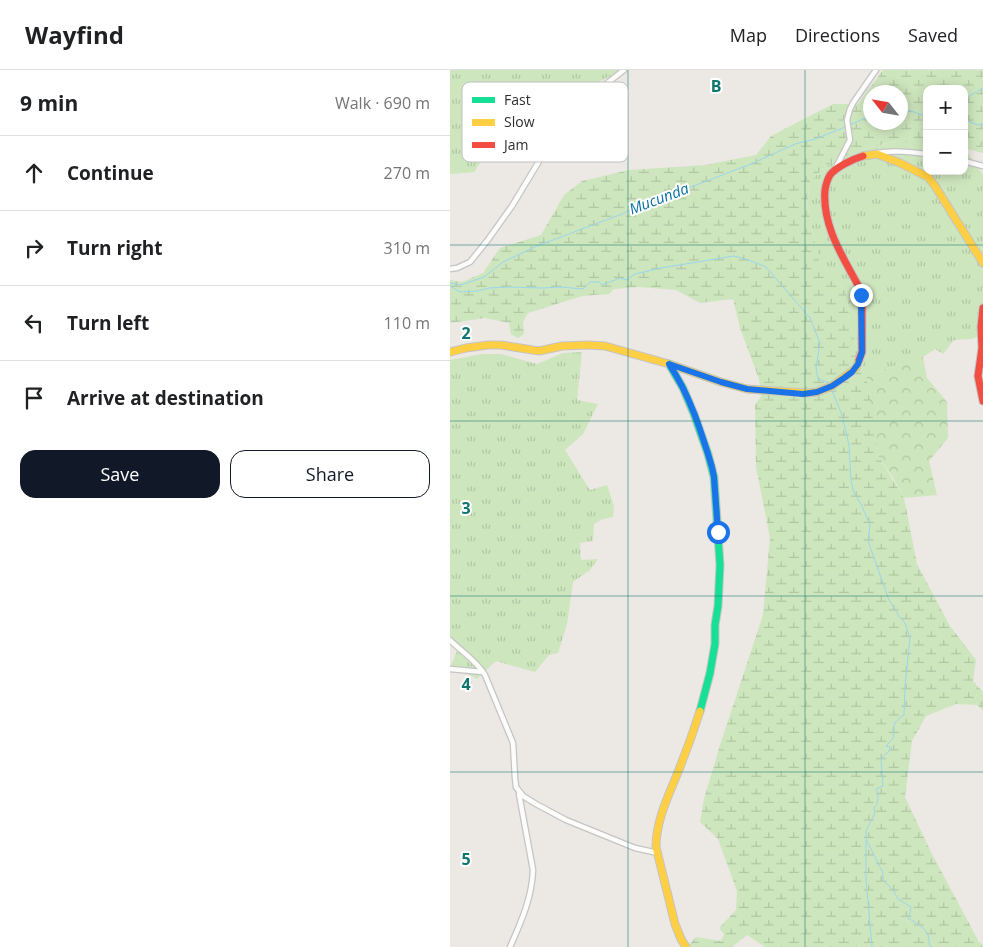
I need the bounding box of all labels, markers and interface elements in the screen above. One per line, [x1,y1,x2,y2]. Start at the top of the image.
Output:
text: Wayfind [25,18,124,51]
text: Map [730,23,767,47]
text: Directions [795,23,880,47]
text: Saved [908,23,958,47]
text: B [711,75,721,97]
legend [462,82,628,162]
north arrow [863,85,908,130]
map controls [923,85,968,175]
button: + [923,85,968,130]
text: 9 min [20,89,78,117]
text: Fast [504,90,531,109]
text: Walk · 690 m [335,92,430,114]
text: Slow [504,112,535,131]
button: − [923,130,968,175]
text: Jam [502,135,529,154]
icon: ahead [20,159,48,187]
text: Continue [67,160,154,186]
text: 270 m [384,162,430,184]
water label: Mucunda [626,177,692,219]
icon: right [20,234,48,262]
text: Turn right [67,235,162,261]
text: 310 m [384,237,430,259]
route end [850,284,873,307]
icon: left [20,309,48,337]
text: Turn left [67,310,149,336]
text: 110 m [384,312,430,334]
text: 2 [461,322,471,344]
icon: arrive [20,384,48,412]
text: Arrive at destination [67,385,264,411]
button: Save [20,450,220,498]
button: Share [230,450,430,498]
text: 3 [461,497,471,519]
route start [707,521,730,544]
text: 4 [461,673,471,695]
text: 5 [461,848,471,870]

